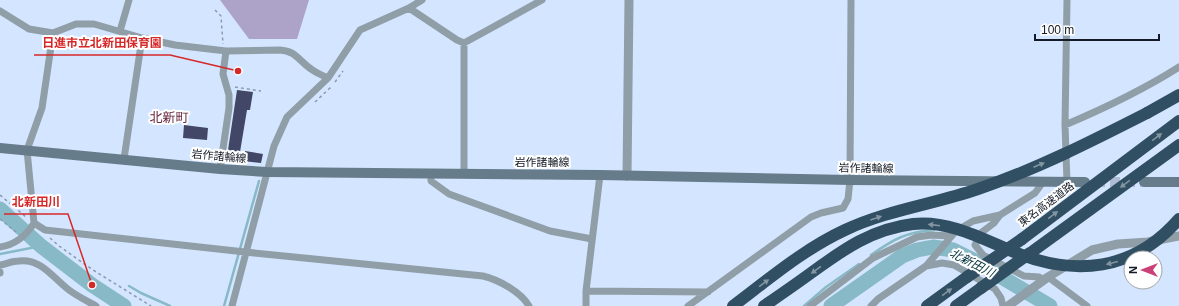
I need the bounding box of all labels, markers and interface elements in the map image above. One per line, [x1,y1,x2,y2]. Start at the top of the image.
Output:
scale bar [1035,16,1159,42]
text: 100 m [1041,23,1074,37]
callout: 日進市立北新田保育園 [34,31,170,55]
text: 日進市立北新田保育園 [42,36,162,50]
district label: 北新町 [149,110,189,125]
one-way arrow [1152,133,1163,142]
street label: 岩作諸輪線 [191,148,247,164]
street label: 岩作諸輪線 [515,156,570,168]
street label: 岩作諸輪線 [838,162,894,174]
one-way arrow [1033,162,1045,168]
street label: 東名高速道路 [1016,179,1076,229]
one-way arrow [1120,180,1130,188]
callout: 北新田川 [4,190,68,214]
text: 北新田川 [12,195,60,209]
one-way arrow [1048,211,1059,220]
one-way arrow [870,215,882,221]
one-way arrow [928,221,940,228]
water label: 北新田川 [947,246,998,281]
north arrow [1123,250,1163,290]
one-way arrow [1106,260,1119,266]
one-way arrow [810,266,821,274]
text: N [1127,266,1139,274]
one-way arrow [759,279,769,287]
one-way arrow [942,288,953,296]

